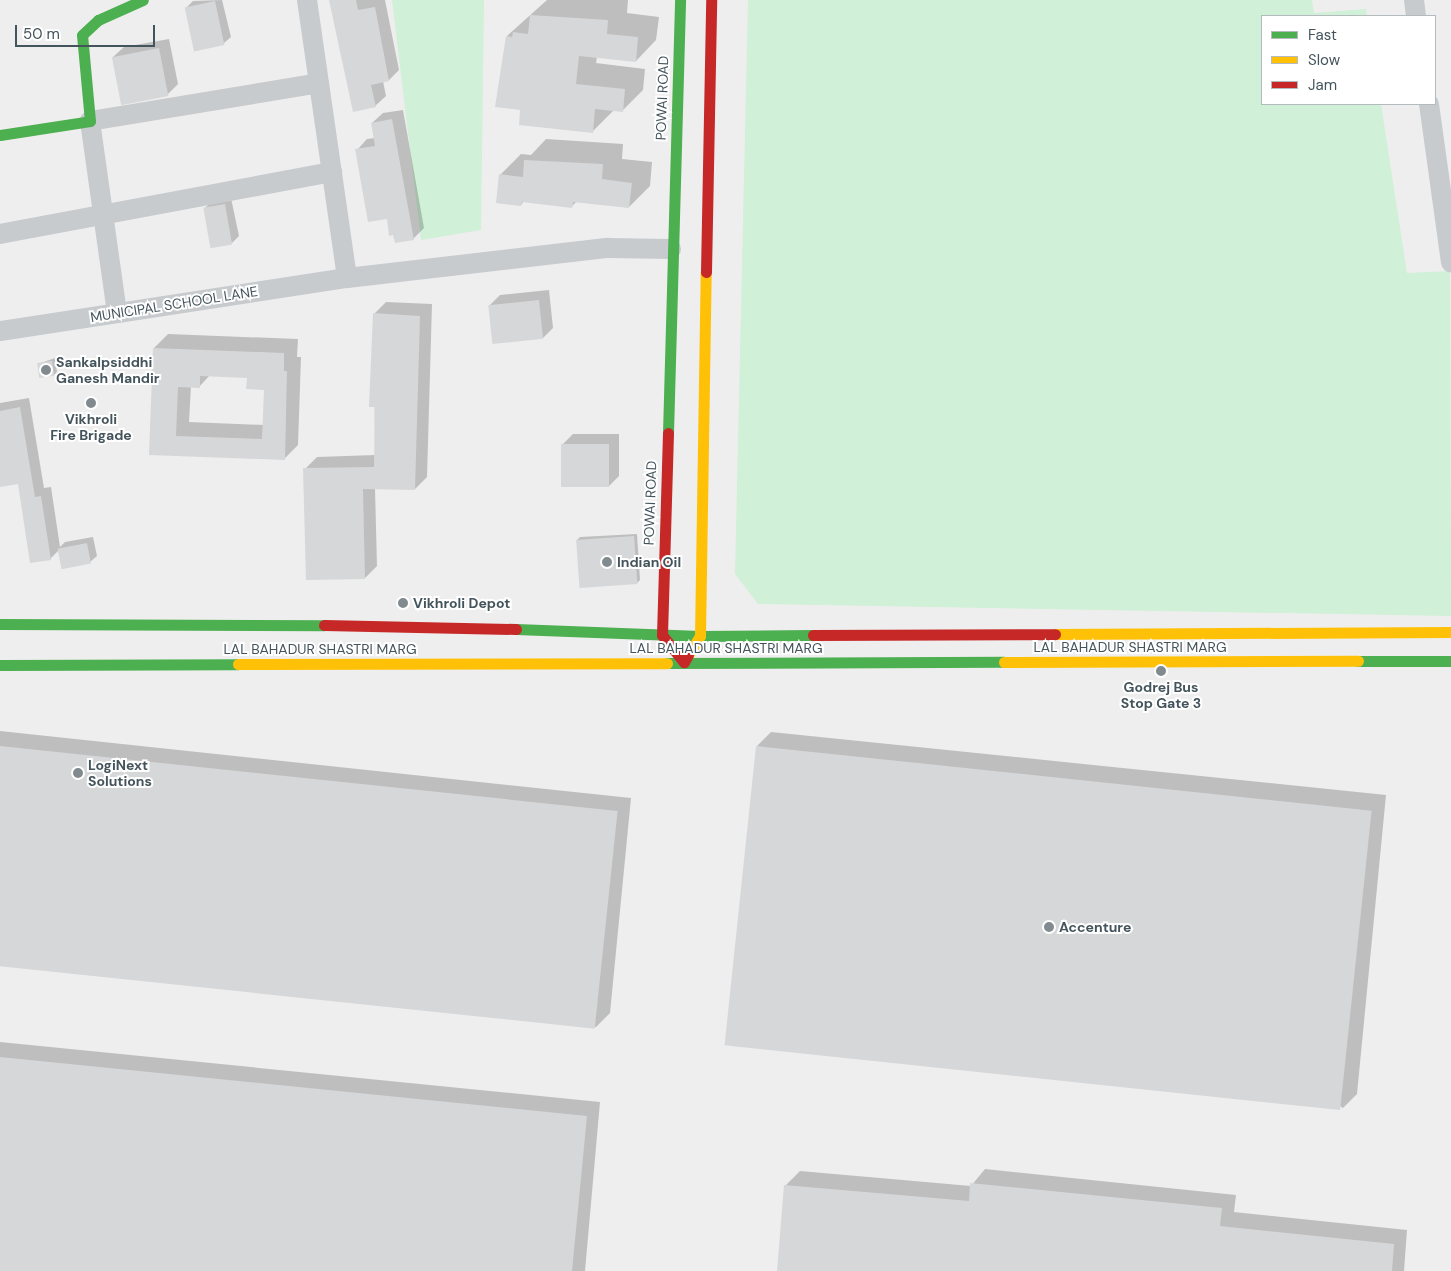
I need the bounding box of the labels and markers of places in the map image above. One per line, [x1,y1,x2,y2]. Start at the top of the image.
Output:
place label: Sankalpsiddhi Ganesh Mandir [56,354,160,387]
marker: Sankalpsiddhi Ganesh Mandir [40,364,52,376]
marker: Vikhroli Fire Brigade [85,397,97,409]
place label: Vikhroli Fire Brigade [50,411,132,444]
place label: Indian Oil [617,554,681,570]
marker: Indian Oil [601,556,613,568]
place label: Vikhroli Depot [413,595,510,611]
marker: Vikhroli Depot [397,597,409,609]
marker: Godrej Bus Stop Gate 3 [1155,665,1167,677]
place label: Godrej Bus Stop Gate 3 [1121,679,1201,712]
place label: LogiNext Solutions [88,757,152,790]
marker: LogiNext Solutions [72,767,84,779]
place label: Accenture [1059,919,1131,935]
marker: Accenture [1043,921,1055,933]

